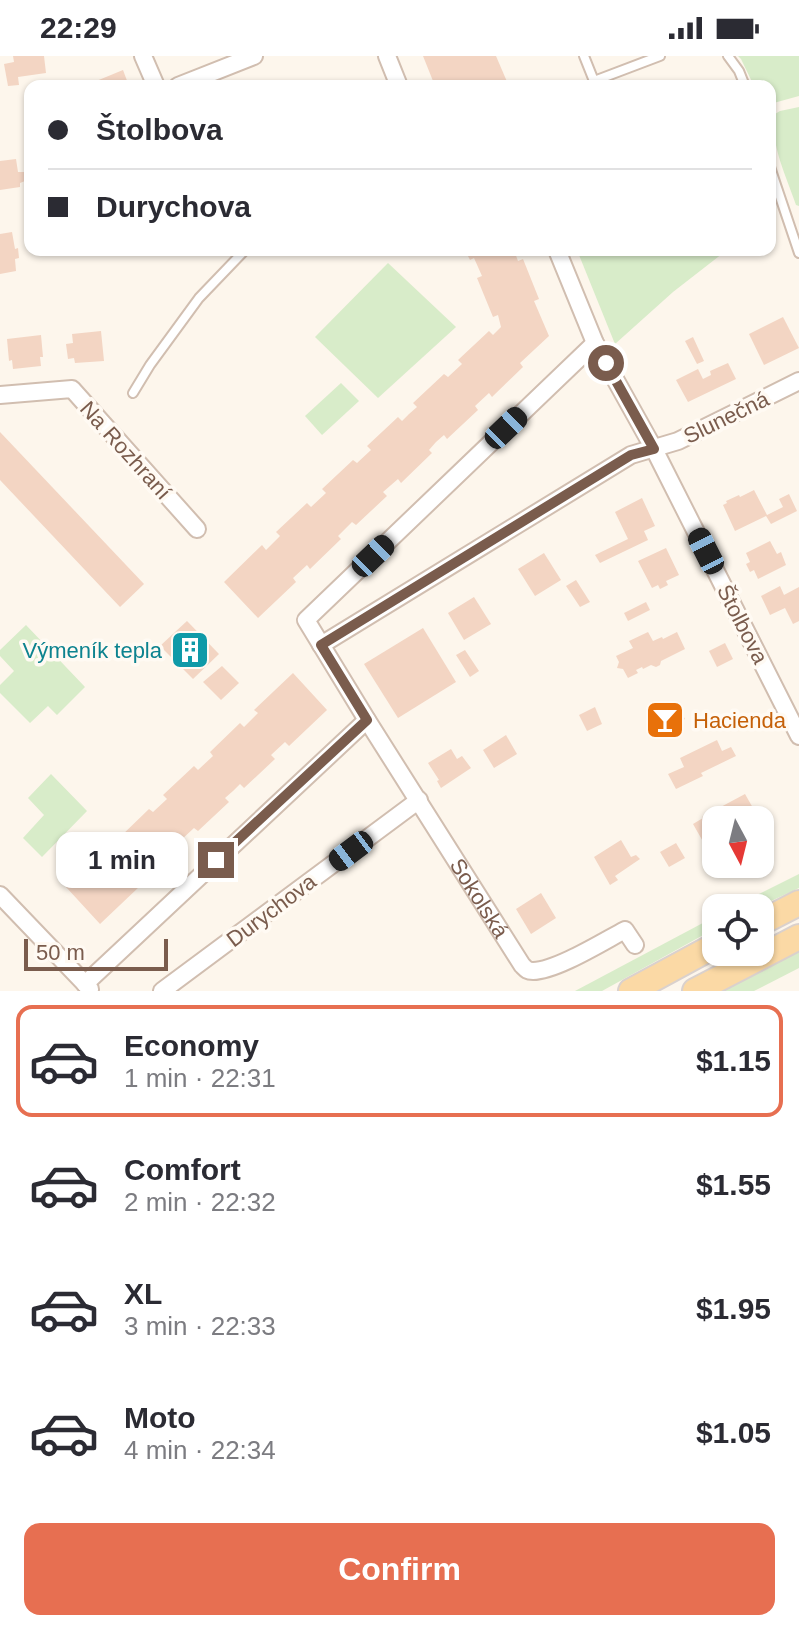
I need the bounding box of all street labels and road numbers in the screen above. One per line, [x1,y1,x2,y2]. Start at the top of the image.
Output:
street label: Slunečná [680,386,774,449]
street label: Na Rozhraní [75,396,176,505]
street label: Štolbova [712,580,773,669]
street label: Sokolská [445,854,514,943]
street label: Durychova [222,868,321,952]

